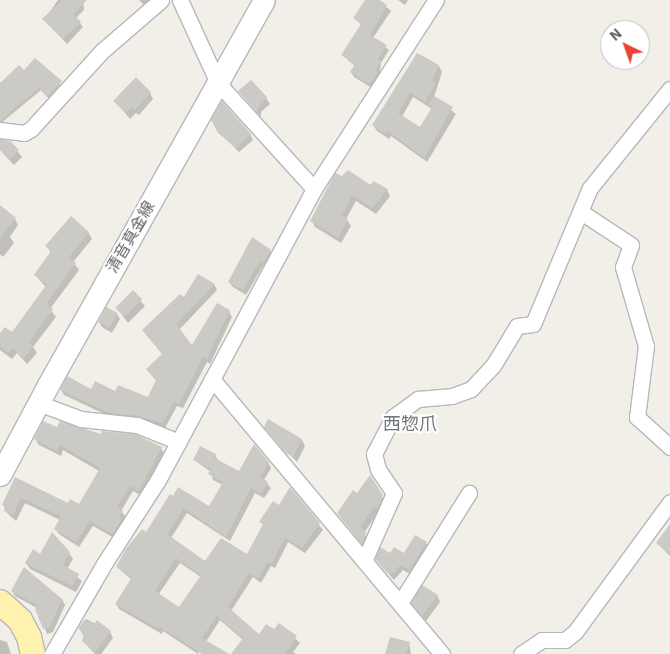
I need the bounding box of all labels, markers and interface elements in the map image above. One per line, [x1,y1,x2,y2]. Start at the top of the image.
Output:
north arrow [600,20,650,70]
text: N [606,25,625,45]
street label: 清音真金線 [102,198,158,276]
district label: 西惣爪 [383,413,437,435]

